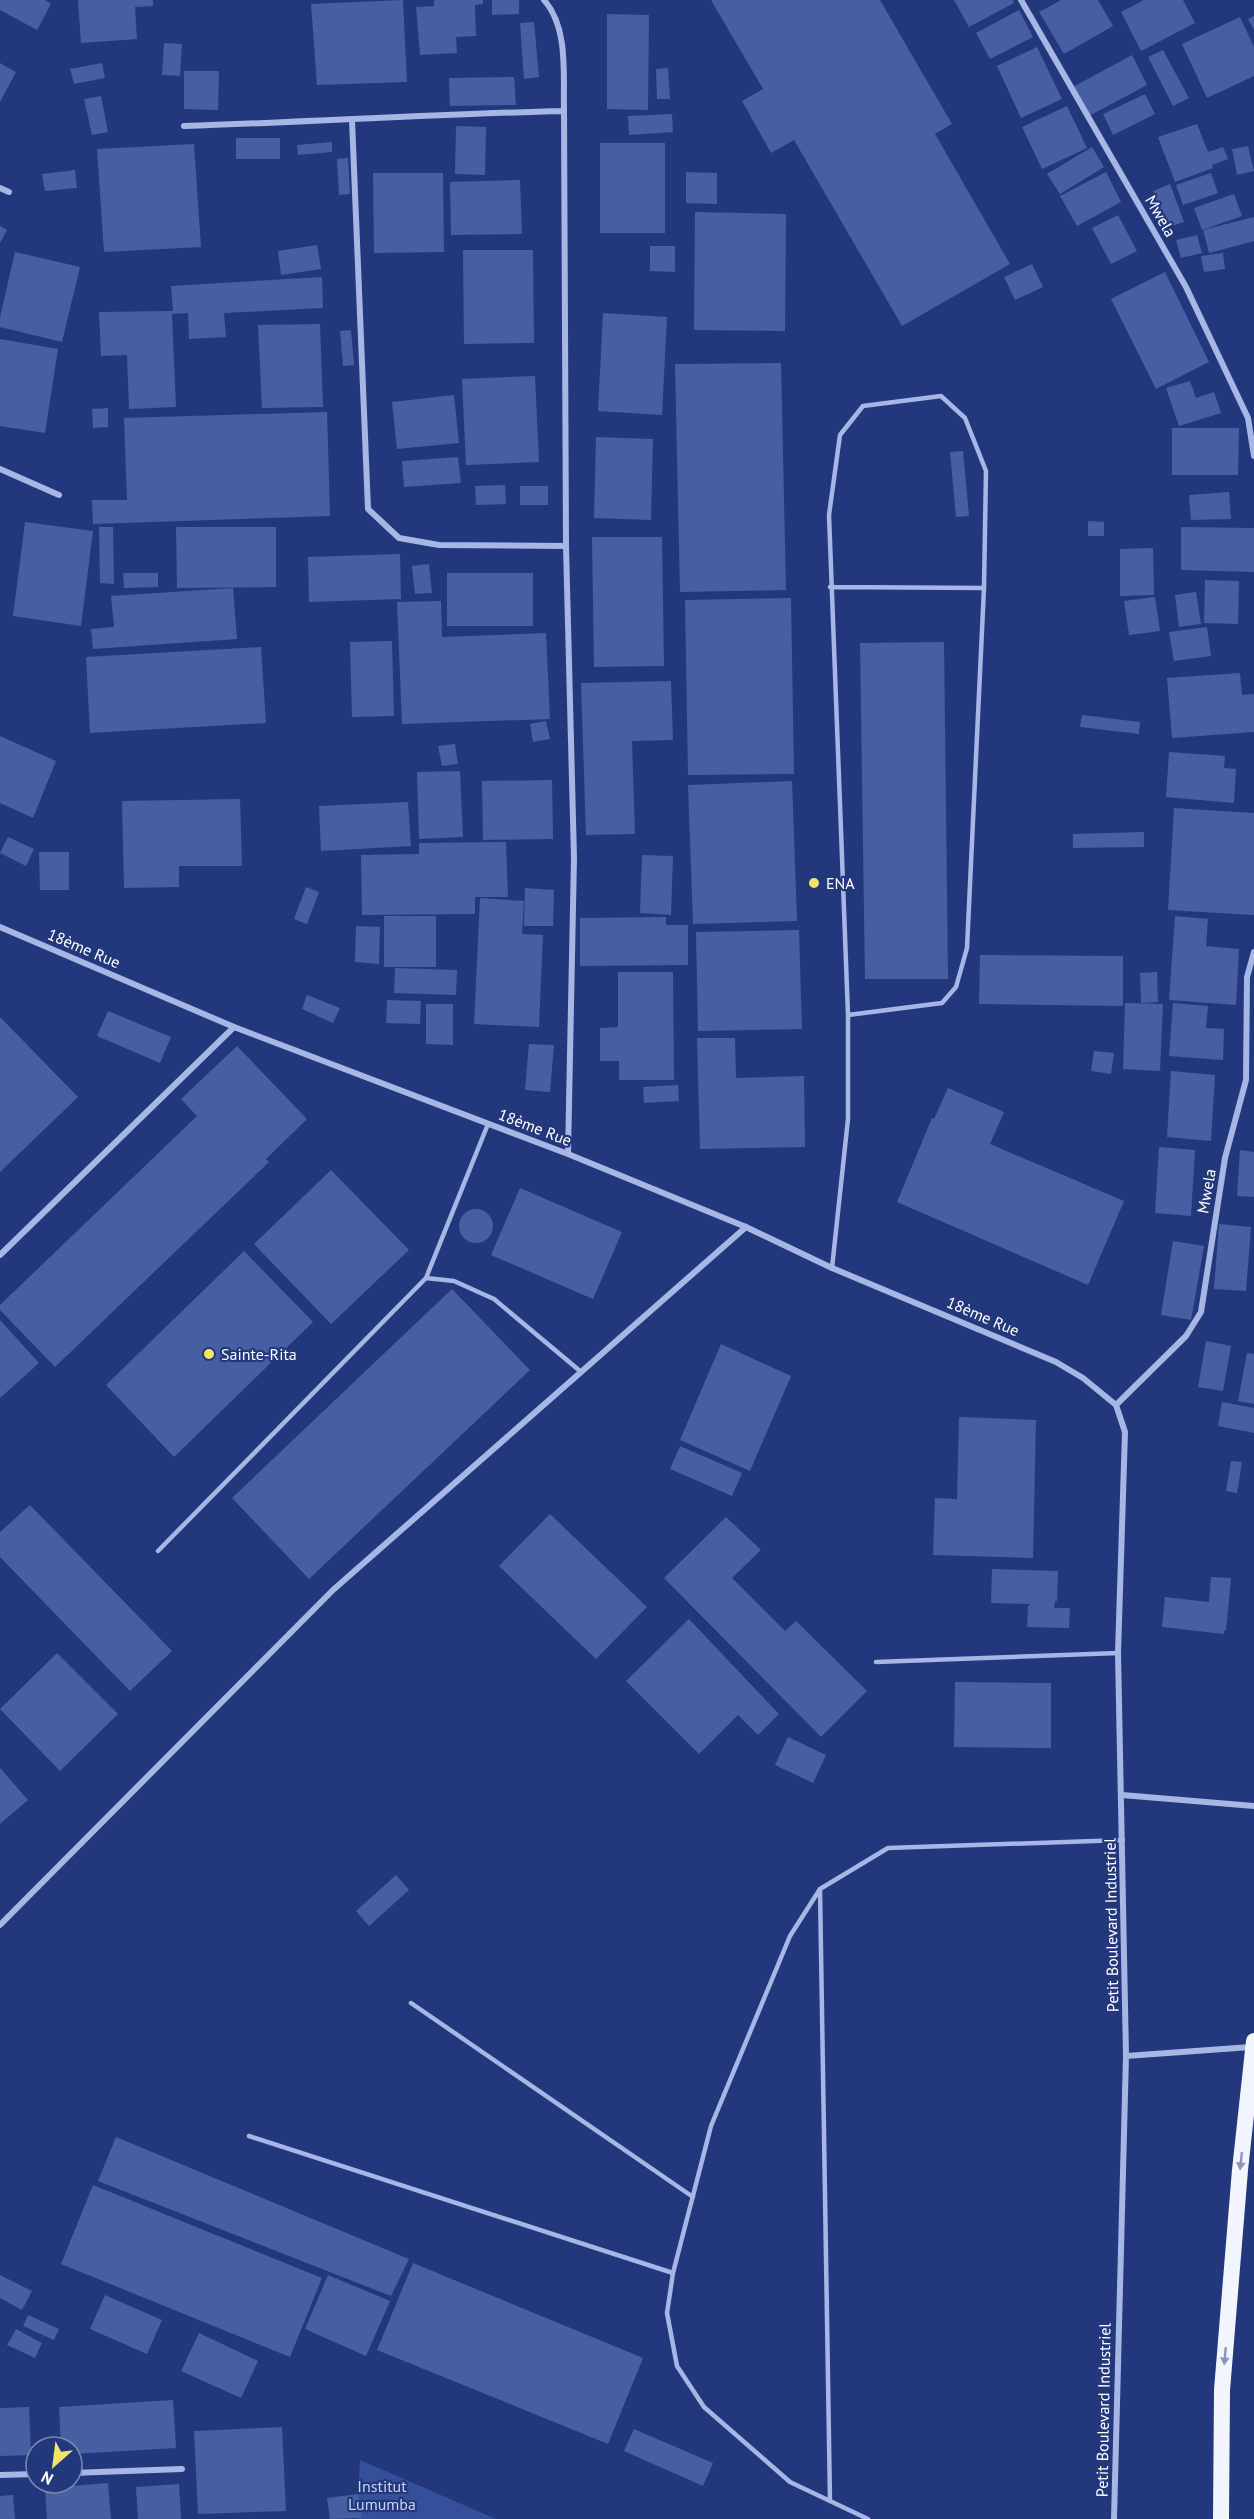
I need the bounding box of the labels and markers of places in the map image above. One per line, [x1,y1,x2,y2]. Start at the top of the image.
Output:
place label: ENA [826,873,855,893]
marker: ENA [807,876,821,890]
place label: Sainte-Rita [221,1344,297,1364]
marker: Sainte-Rita [202,1347,216,1361]

